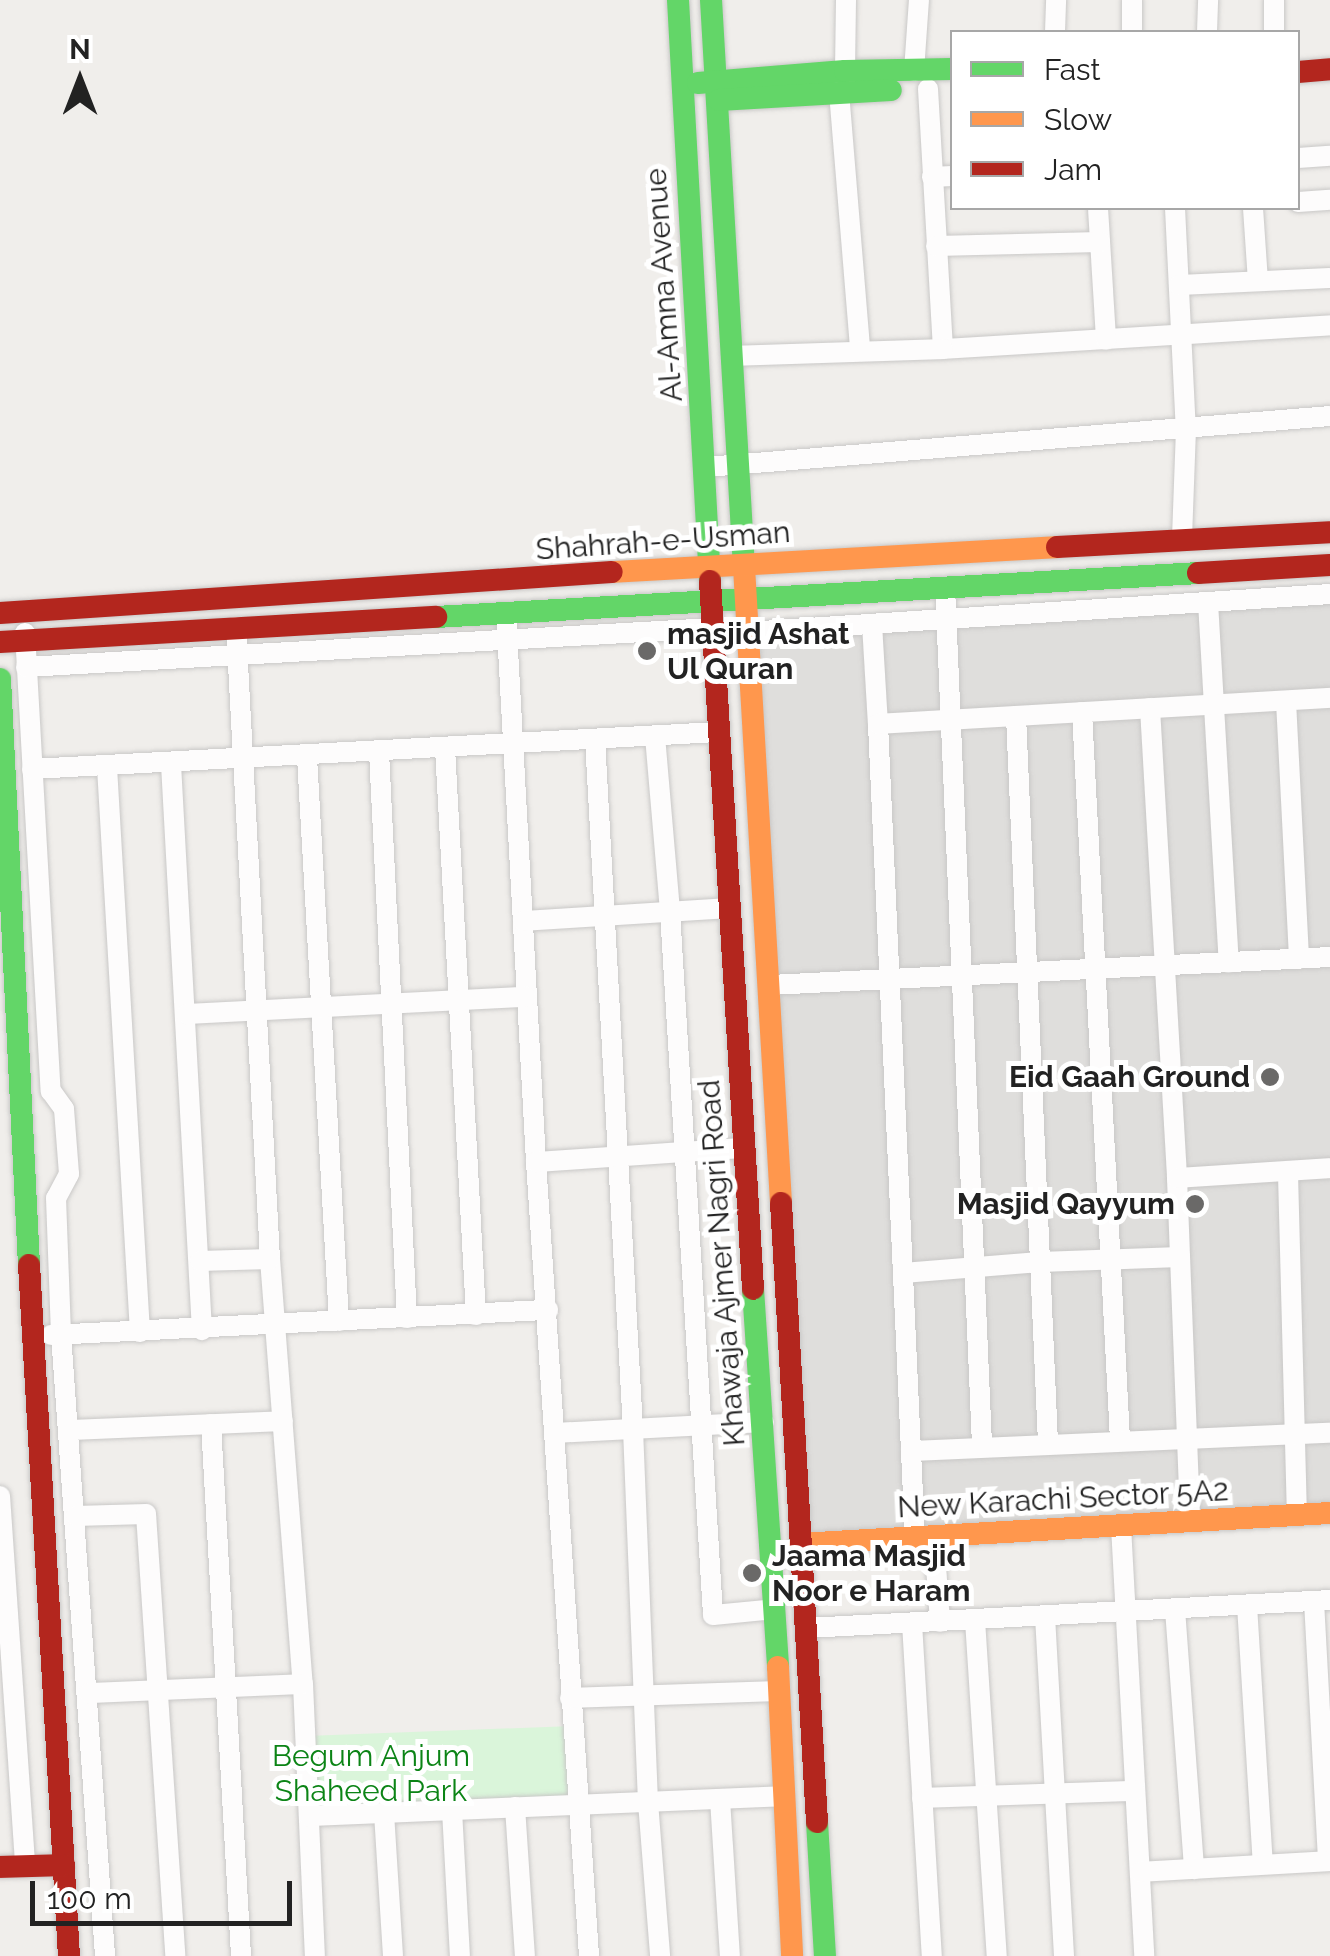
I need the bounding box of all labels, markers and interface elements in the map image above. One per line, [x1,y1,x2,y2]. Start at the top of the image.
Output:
north arrow [30,30,130,130]
legend [950,30,1300,210]
text: N [69,33,91,66]
text: Fast [1044,52,1101,87]
text: Slow [1044,102,1112,137]
text: Jam [1044,152,1102,187]
street label: Al-Amna Avenue [638,167,690,403]
street label: Shahrah-e-Usman [535,514,791,568]
place label: masjid Ashat Ul Quran [667,616,850,686]
marker: masjid Ashat Ul Quran [636,640,658,662]
place label: Eid Gaah Ground [1009,1059,1250,1095]
marker: Eid Gaah Ground [1259,1066,1281,1088]
street label: Khawaja Ajmer Nagri Road [691,1078,753,1448]
place label: Masjid Qayyum [957,1186,1175,1222]
marker: Masjid Qayyum [1184,1193,1206,1215]
street label: New Karachi Sector 5A2 [896,1472,1230,1526]
place label: Jaama Masjid Noor e Haram [772,1538,971,1608]
marker: Jaama Masjid Noor e Haram [741,1562,763,1584]
park label: Begum Anjum Shaheed Park [271,1738,471,1808]
scale bar [35,1861,298,1923]
text: 100 m [47,1881,132,1916]

